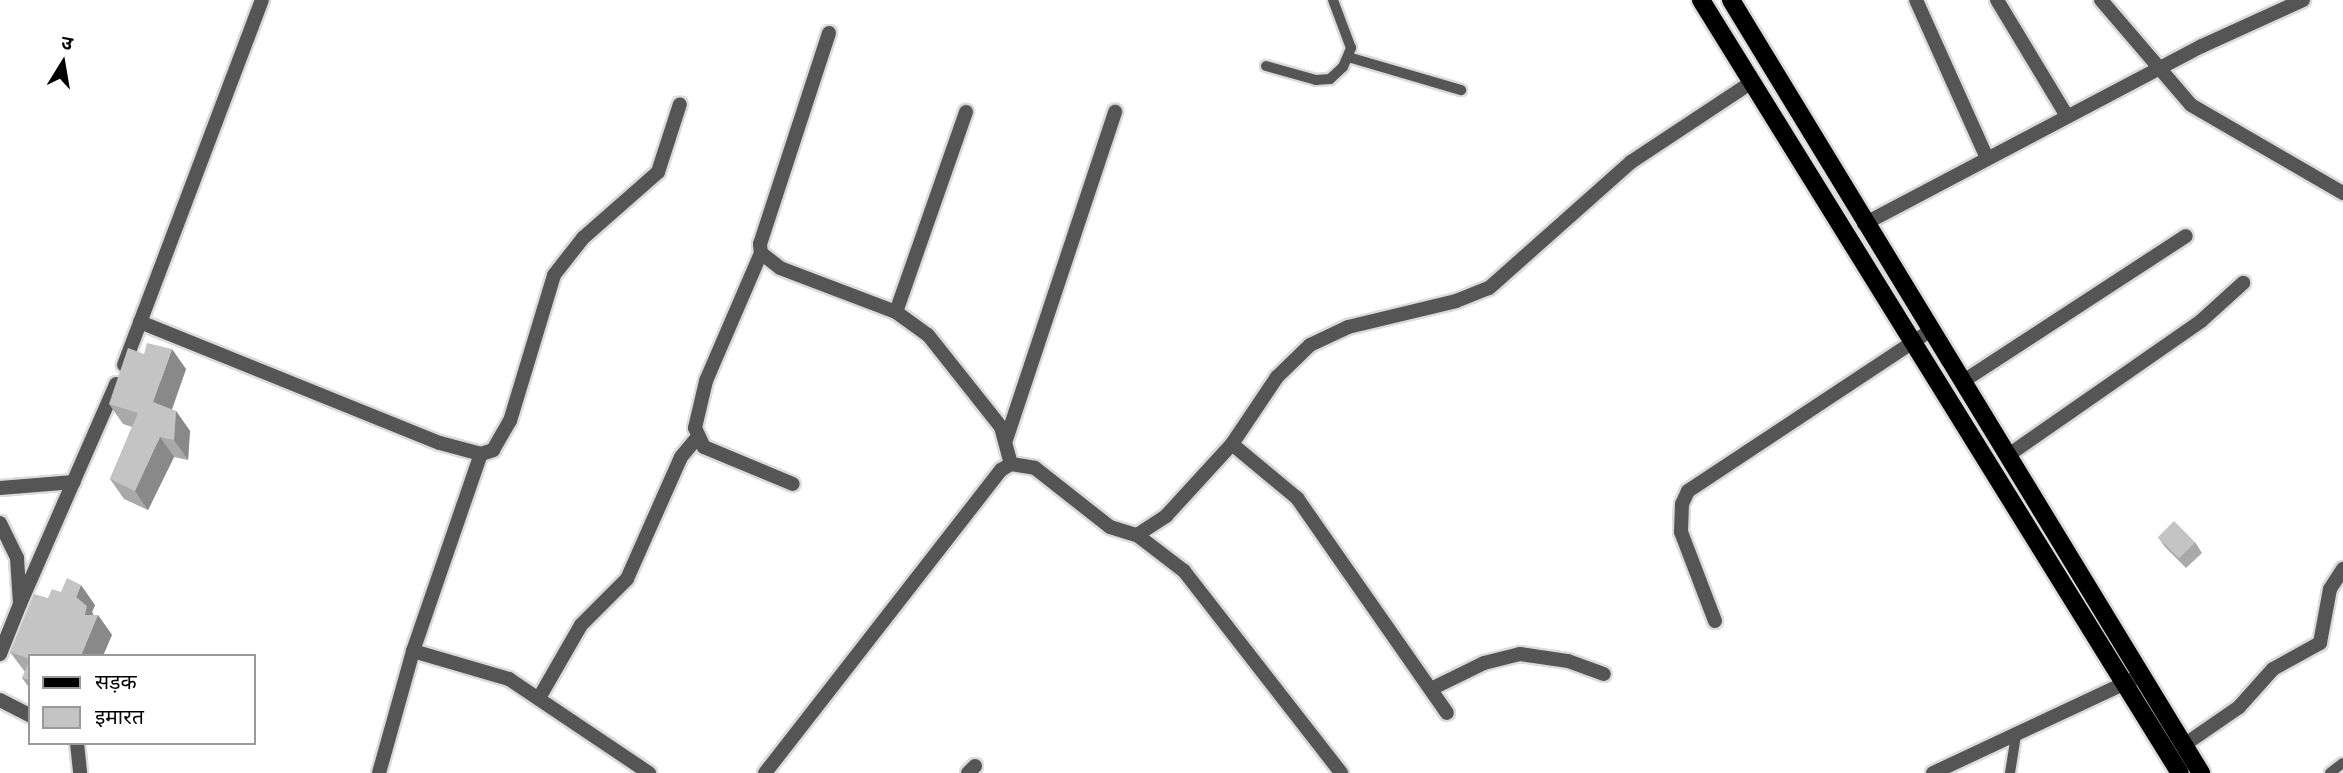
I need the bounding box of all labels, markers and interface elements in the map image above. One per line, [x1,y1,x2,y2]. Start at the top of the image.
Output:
north arrow [28,28,98,98]
text: उ [59,30,75,54]
legend [28,654,256,745]
text: सड़क [95,668,137,693]
text: इमारत [95,703,144,728]

